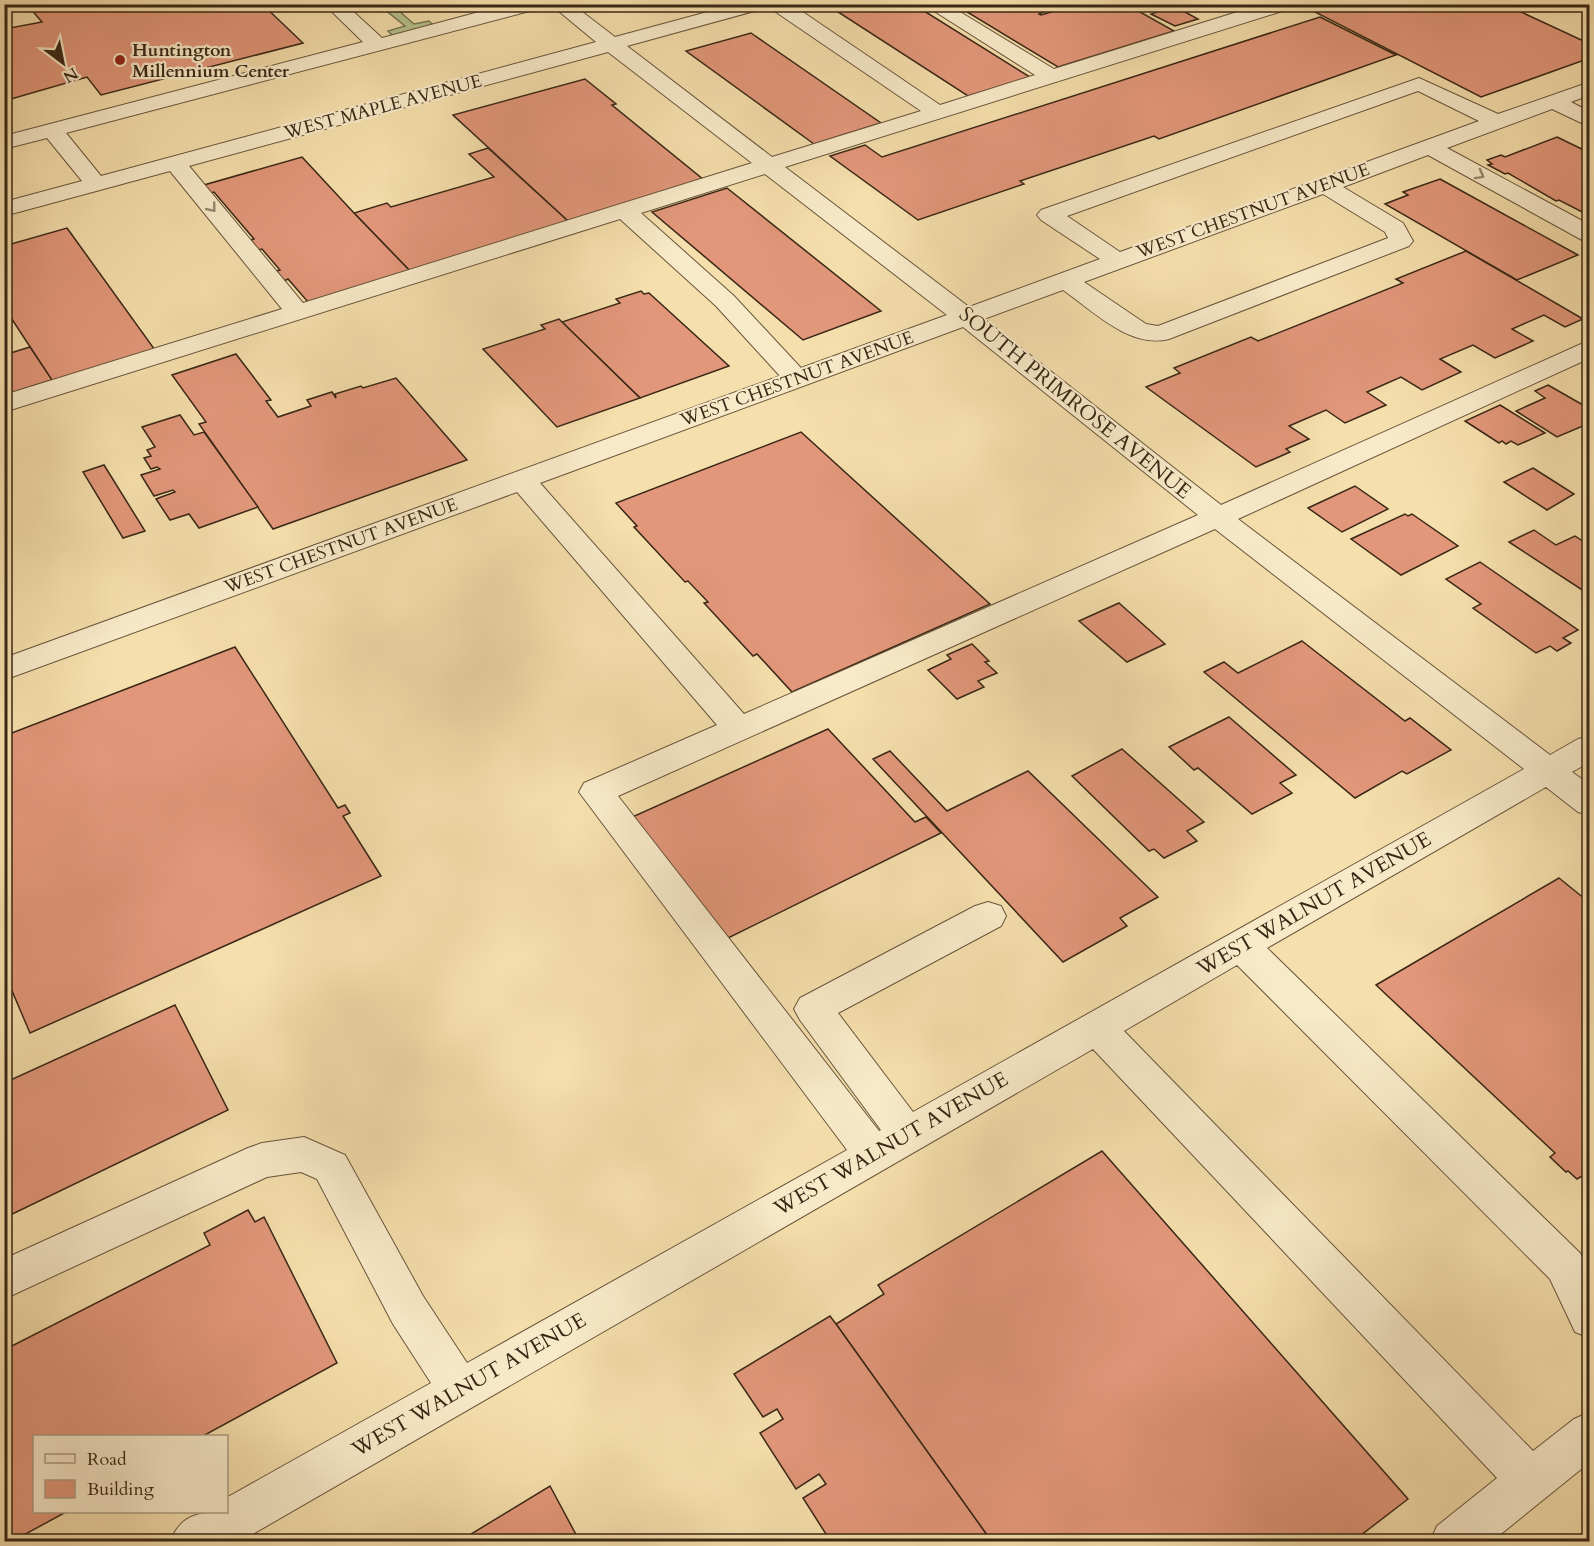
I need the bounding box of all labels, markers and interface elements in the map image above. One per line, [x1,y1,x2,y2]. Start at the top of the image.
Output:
north arrow [33,33,93,93]
place label: Huntington Millennium Center [132,38,290,84]
marker: Huntington Millennium Center [113,53,127,67]
text: N [59,62,82,88]
street label: WEST MAPLE AVENUE [280,69,485,146]
street label: WEST CHESTNUT AVENUE [1132,157,1373,265]
one-way arrow [1474,168,1484,179]
one-way arrow [205,201,216,212]
street label: SOUTH PRIMROSE AVENUE [953,300,1197,506]
street label: WEST CHESTNUT AVENUE [676,325,917,433]
street label: WEST CHESTNUT AVENUE [220,492,461,600]
street label: WEST WALNUT AVENUE [1191,825,1436,984]
street label: WEST WALNUT AVENUE [768,1065,1013,1224]
street label: WEST WALNUT AVENUE [346,1306,591,1465]
legend [33,1435,228,1513]
text: Road [87,1447,127,1472]
text: Building [87,1477,155,1502]

